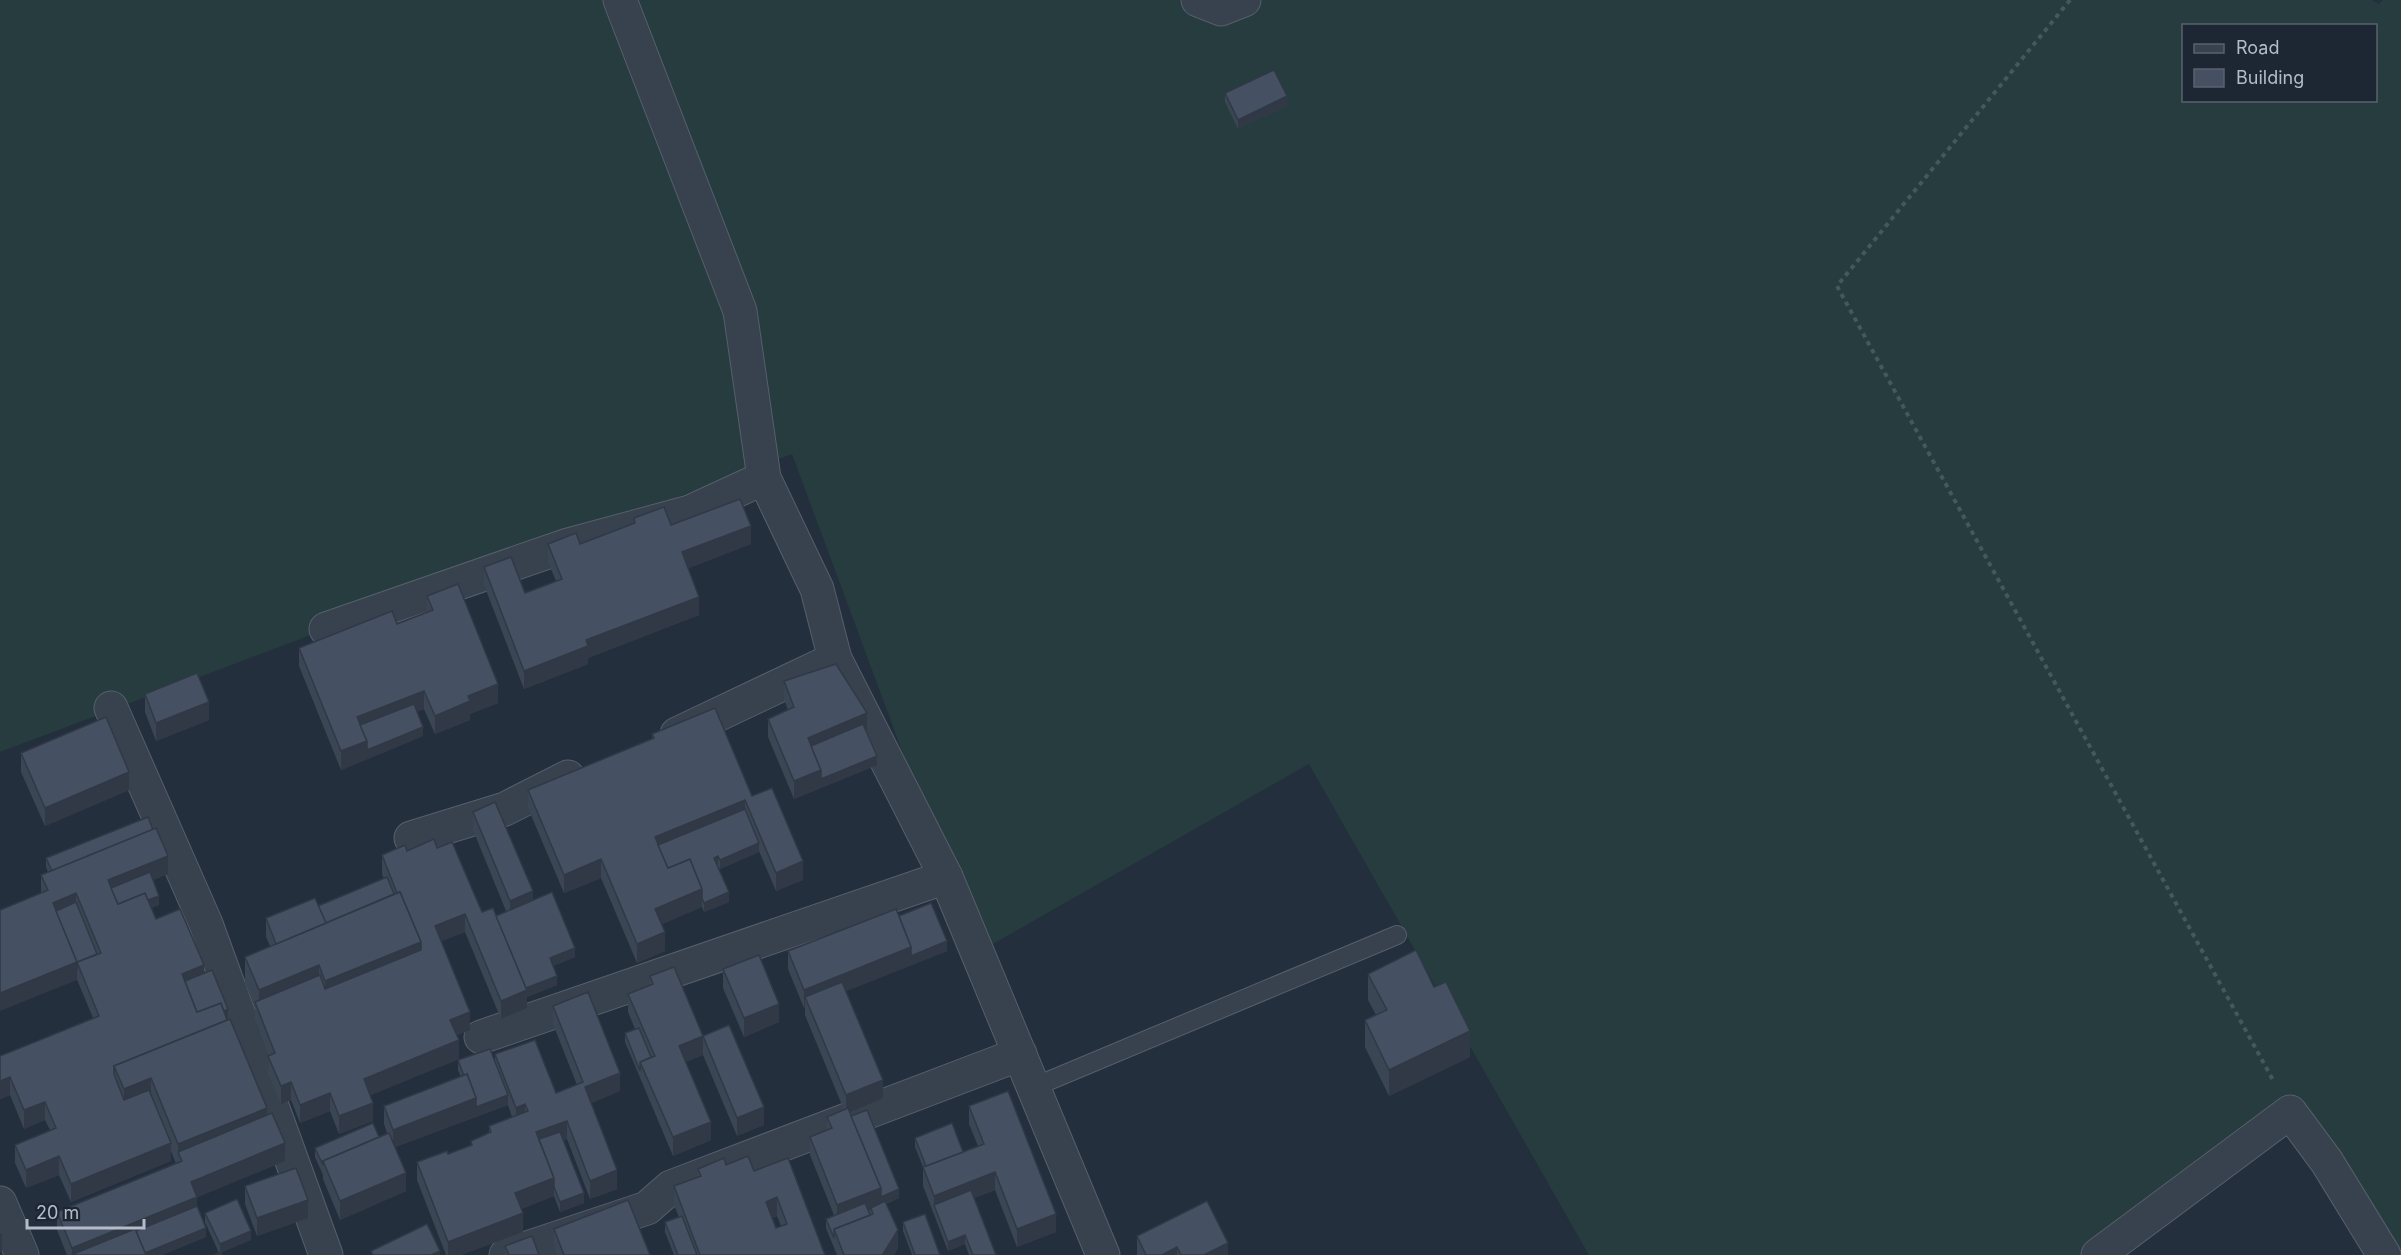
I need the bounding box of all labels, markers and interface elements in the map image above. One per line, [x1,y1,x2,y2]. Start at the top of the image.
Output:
legend [2182,24,2377,102]
text: Road [2236,37,2279,58]
text: Building [2236,67,2304,88]
scale bar [27,1192,144,1230]
text: 20 m [36,1202,79,1223]

